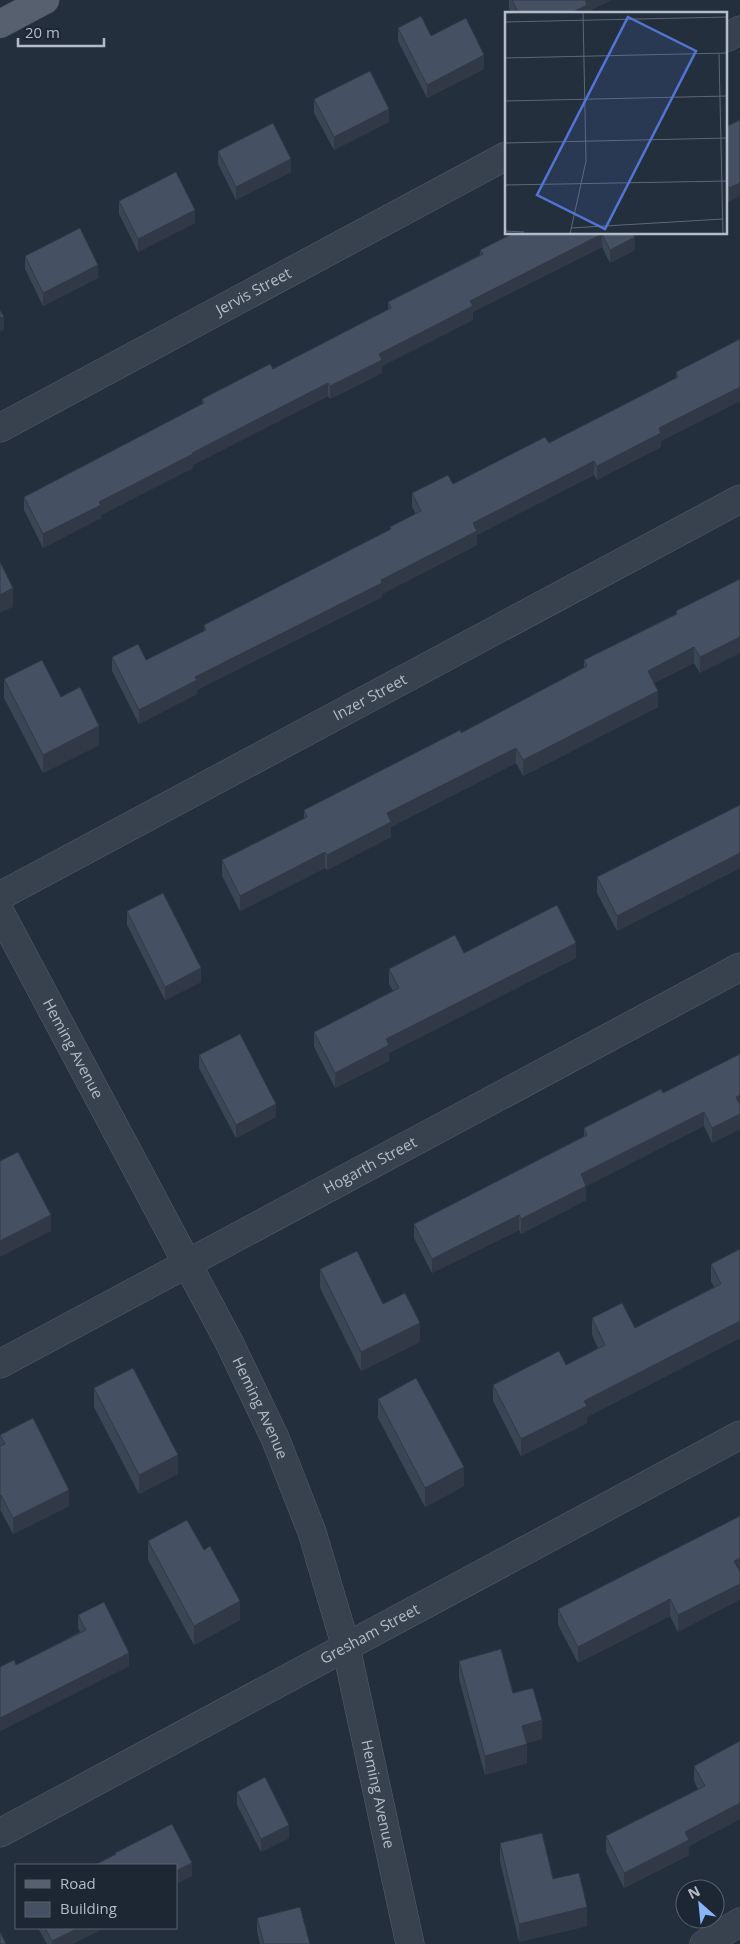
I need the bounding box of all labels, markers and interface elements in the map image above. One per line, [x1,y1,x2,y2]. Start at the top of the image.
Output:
inset map [505,12,728,235]
scale bar [18,15,104,47]
text: 20 m [25,22,60,42]
street label: Jervis Street [210,262,294,320]
street label: Inzer Street [329,669,410,724]
street label: Heming Avenue [39,995,109,1102]
street label: Hogarth Street [319,1131,420,1198]
street label: Heming Avenue [228,1353,293,1462]
street label: Gresham Street [316,1598,423,1668]
street label: Heming Avenue [357,1738,400,1850]
legend [15,1864,178,1929]
text: Road [60,1873,96,1893]
north arrow [675,1879,725,1929]
text: N [684,1881,703,1903]
text: Building [60,1898,117,1918]

